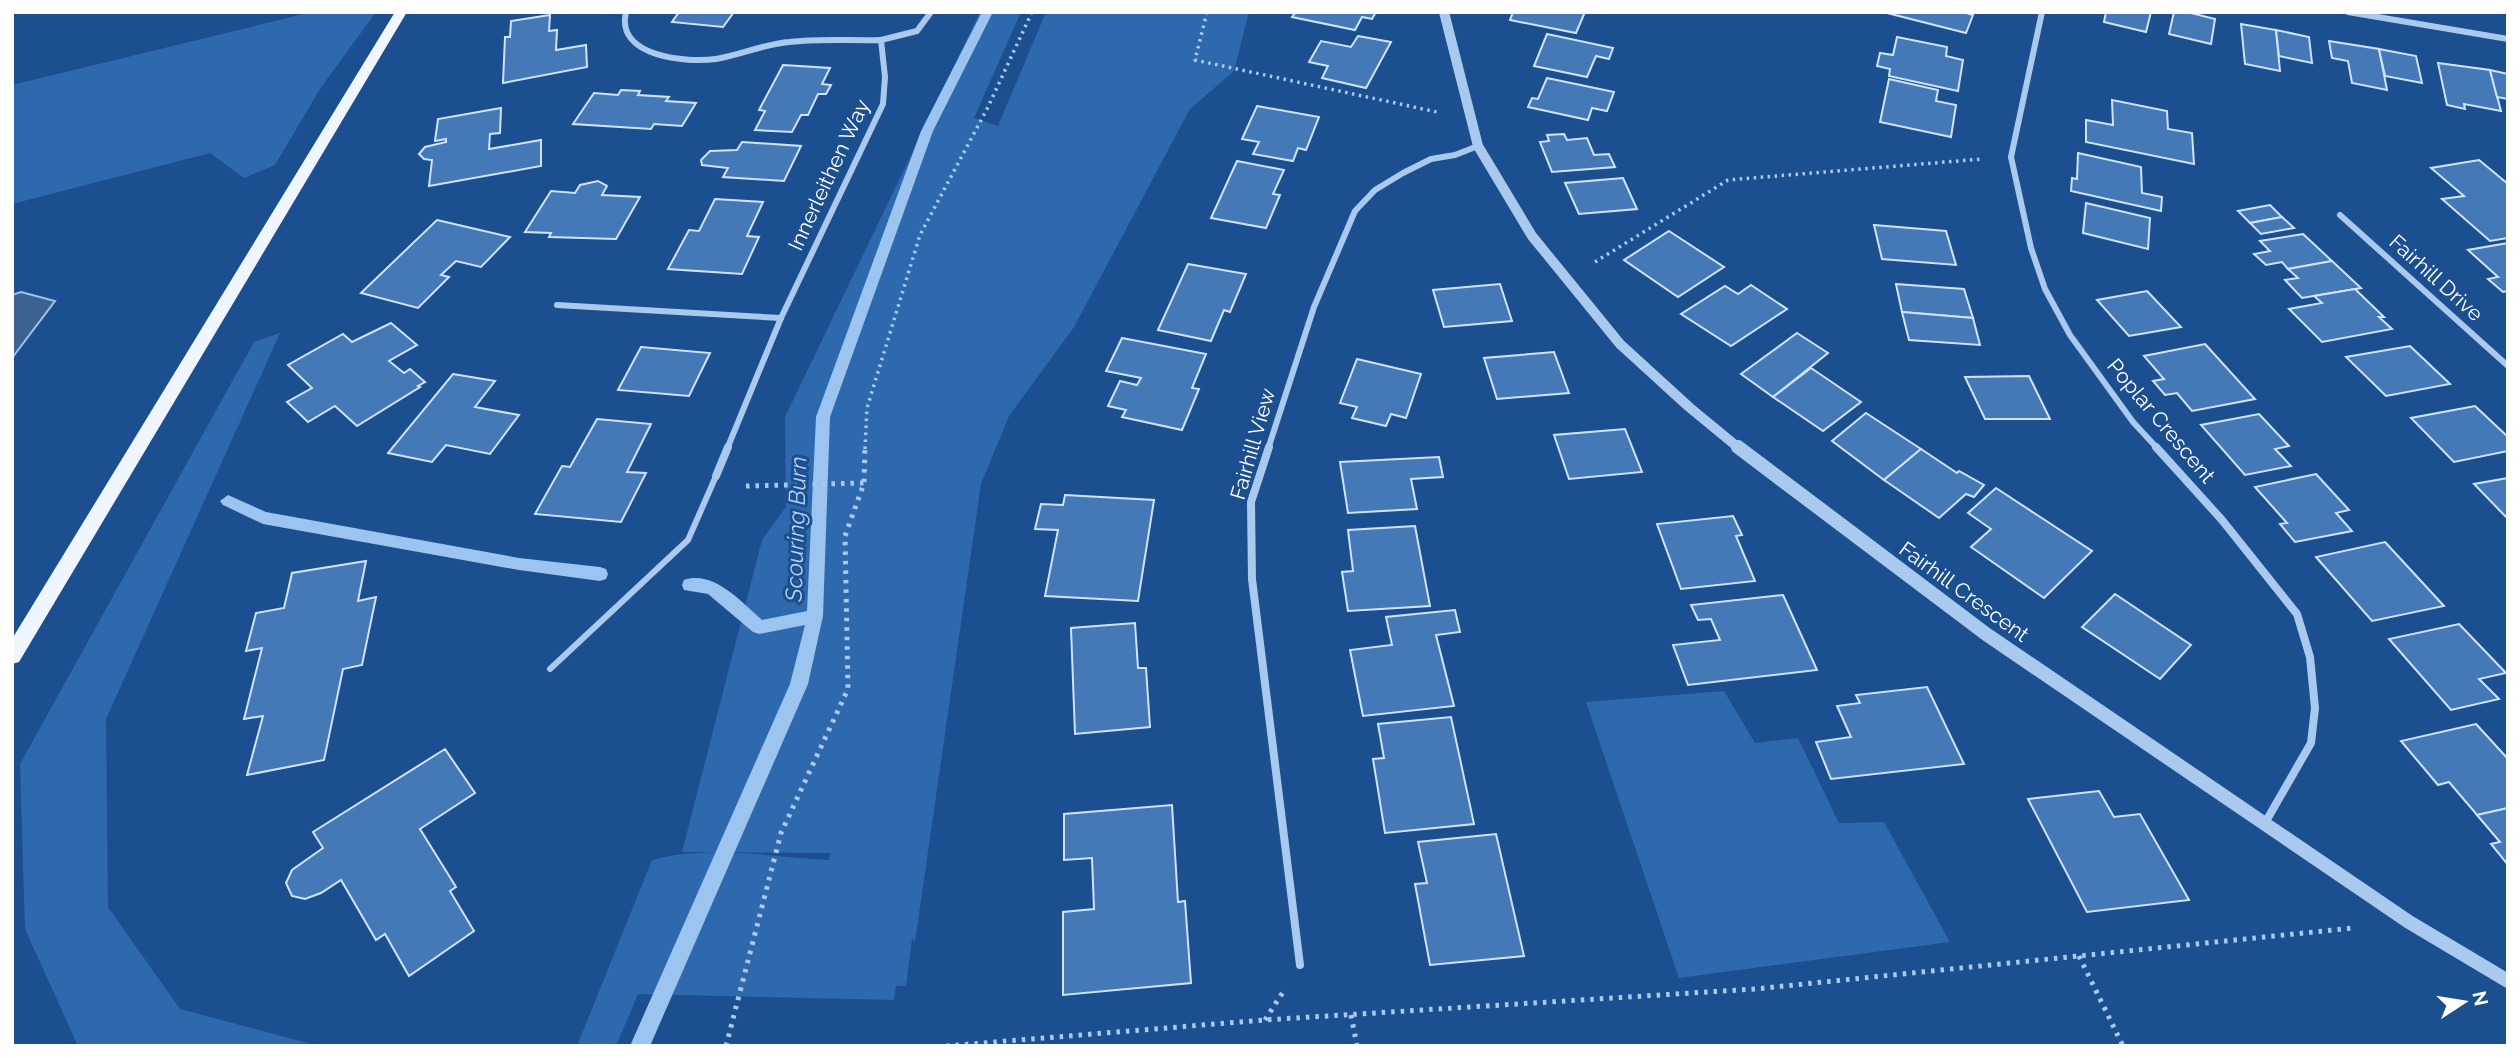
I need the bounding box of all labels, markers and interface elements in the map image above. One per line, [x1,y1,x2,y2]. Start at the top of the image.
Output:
street label: Innerleithen Way [783,95,874,254]
street label: Fairhill Drive [2384,229,2488,326]
street label: Poplar Crescent [2102,353,2221,488]
street label: Fairhill View [1225,385,1280,502]
water label: Scouring Burn [779,456,812,603]
street label: Fairhill Crescent [1895,536,2034,647]
north arrow [2429,967,2499,1037]
text: N [2468,989,2493,1008]

